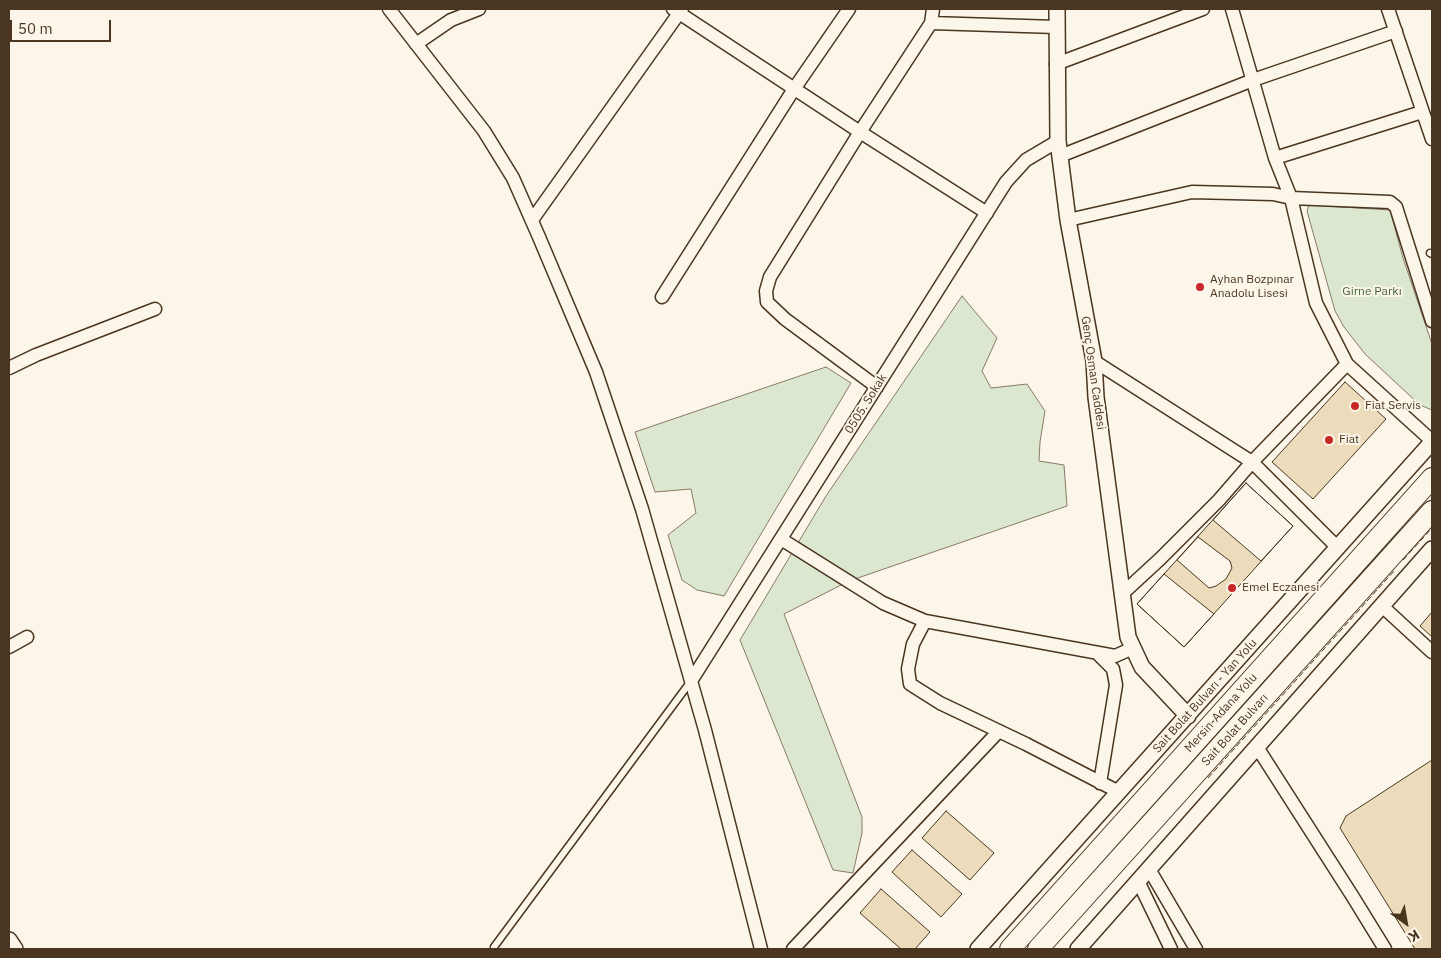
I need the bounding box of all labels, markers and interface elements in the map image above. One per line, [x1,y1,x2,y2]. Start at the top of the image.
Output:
scale bar [12,10,114,42]
text: 50 m [18,19,53,38]
place label: Ayhan Bozpınar Anadolu Lisesi [1210,273,1294,301]
marker: Ayhan Bozpınar Anadolu Lisesi [1194,281,1206,293]
park label: Girne Parkı [1342,285,1402,299]
street label: Genç Osman Caddesi [1078,315,1108,431]
street label: 0505. Sokak [842,372,890,436]
place label: Fiat Servis [1365,399,1421,413]
marker: Fiat Servis [1349,400,1361,412]
place label: Fiat [1339,433,1359,447]
marker: Fiat [1323,434,1335,446]
place label: Emel Eczanesi [1242,581,1319,595]
marker: Emel Eczanesi [1226,582,1238,594]
street label: Sait Bolat Bulvarı - Yan Yolu [1150,636,1260,756]
street label: Mersin-Adana Yolu [1182,671,1260,755]
street label: Sait Bolat Bulvarı [1199,691,1271,769]
north arrow [1381,898,1431,948]
text: K [1405,926,1423,946]

